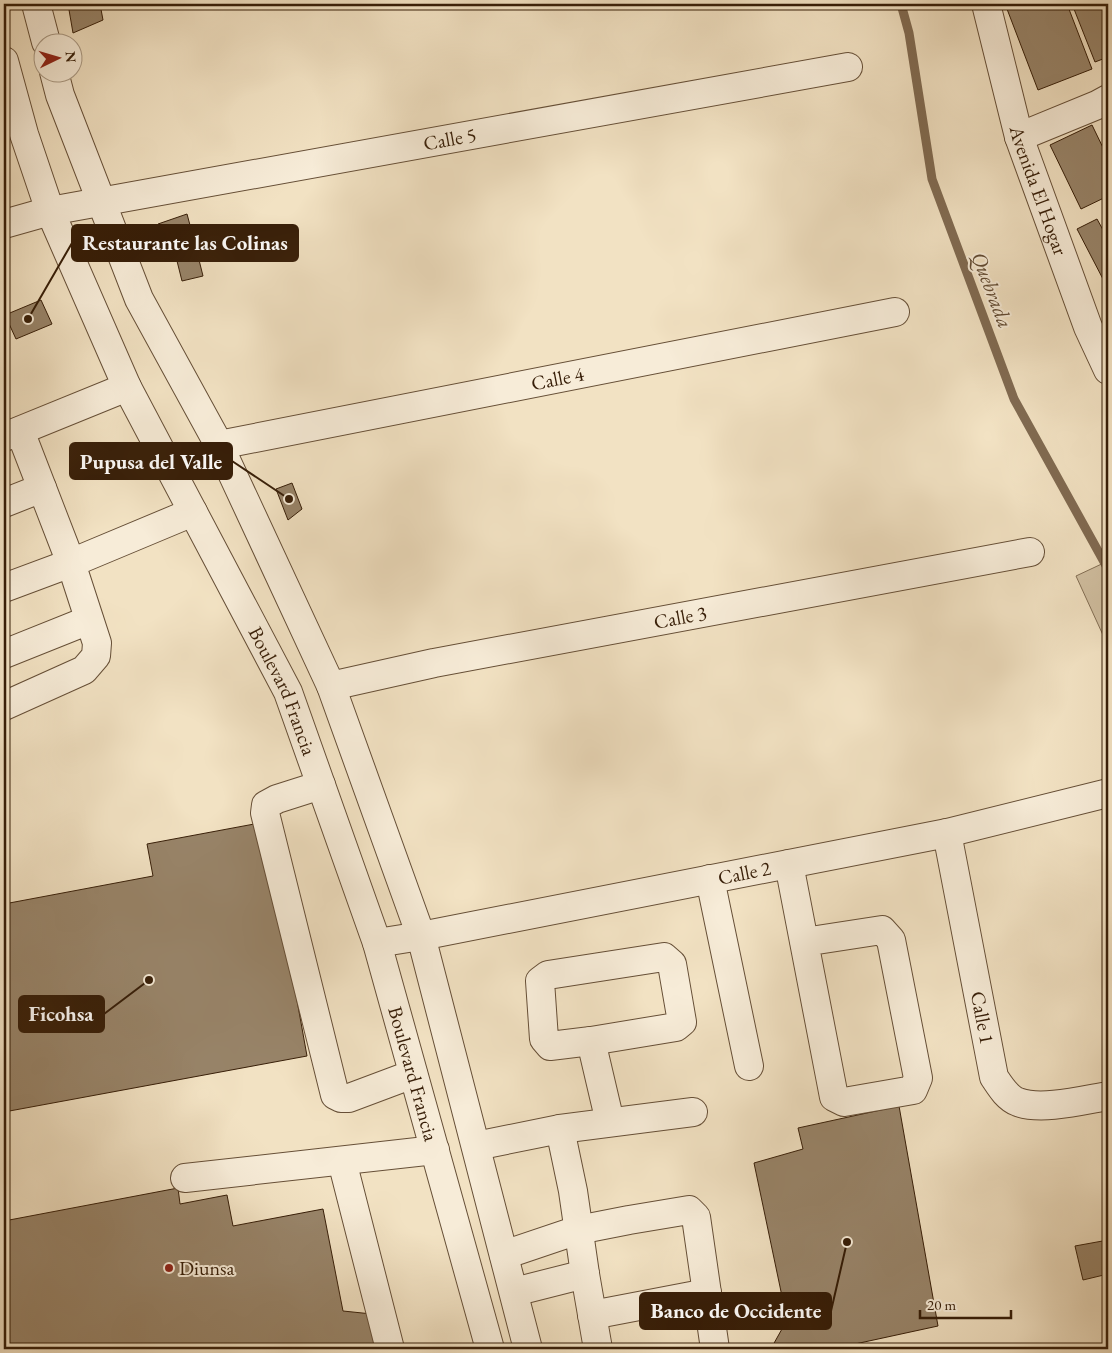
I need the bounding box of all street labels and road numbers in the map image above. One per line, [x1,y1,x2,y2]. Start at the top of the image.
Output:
street label: Calle 5 [421,121,478,156]
street label: Avenida El Hogar [1004,122,1074,259]
street label: Calle 4 [529,360,587,396]
street label: Calle 3 [652,599,709,635]
street label: Boulevard Francia [243,622,322,759]
street label: Calle 2 [716,855,773,891]
street label: Calle 1 [965,989,1000,1046]
street label: Boulevard Francia [382,1004,445,1144]

